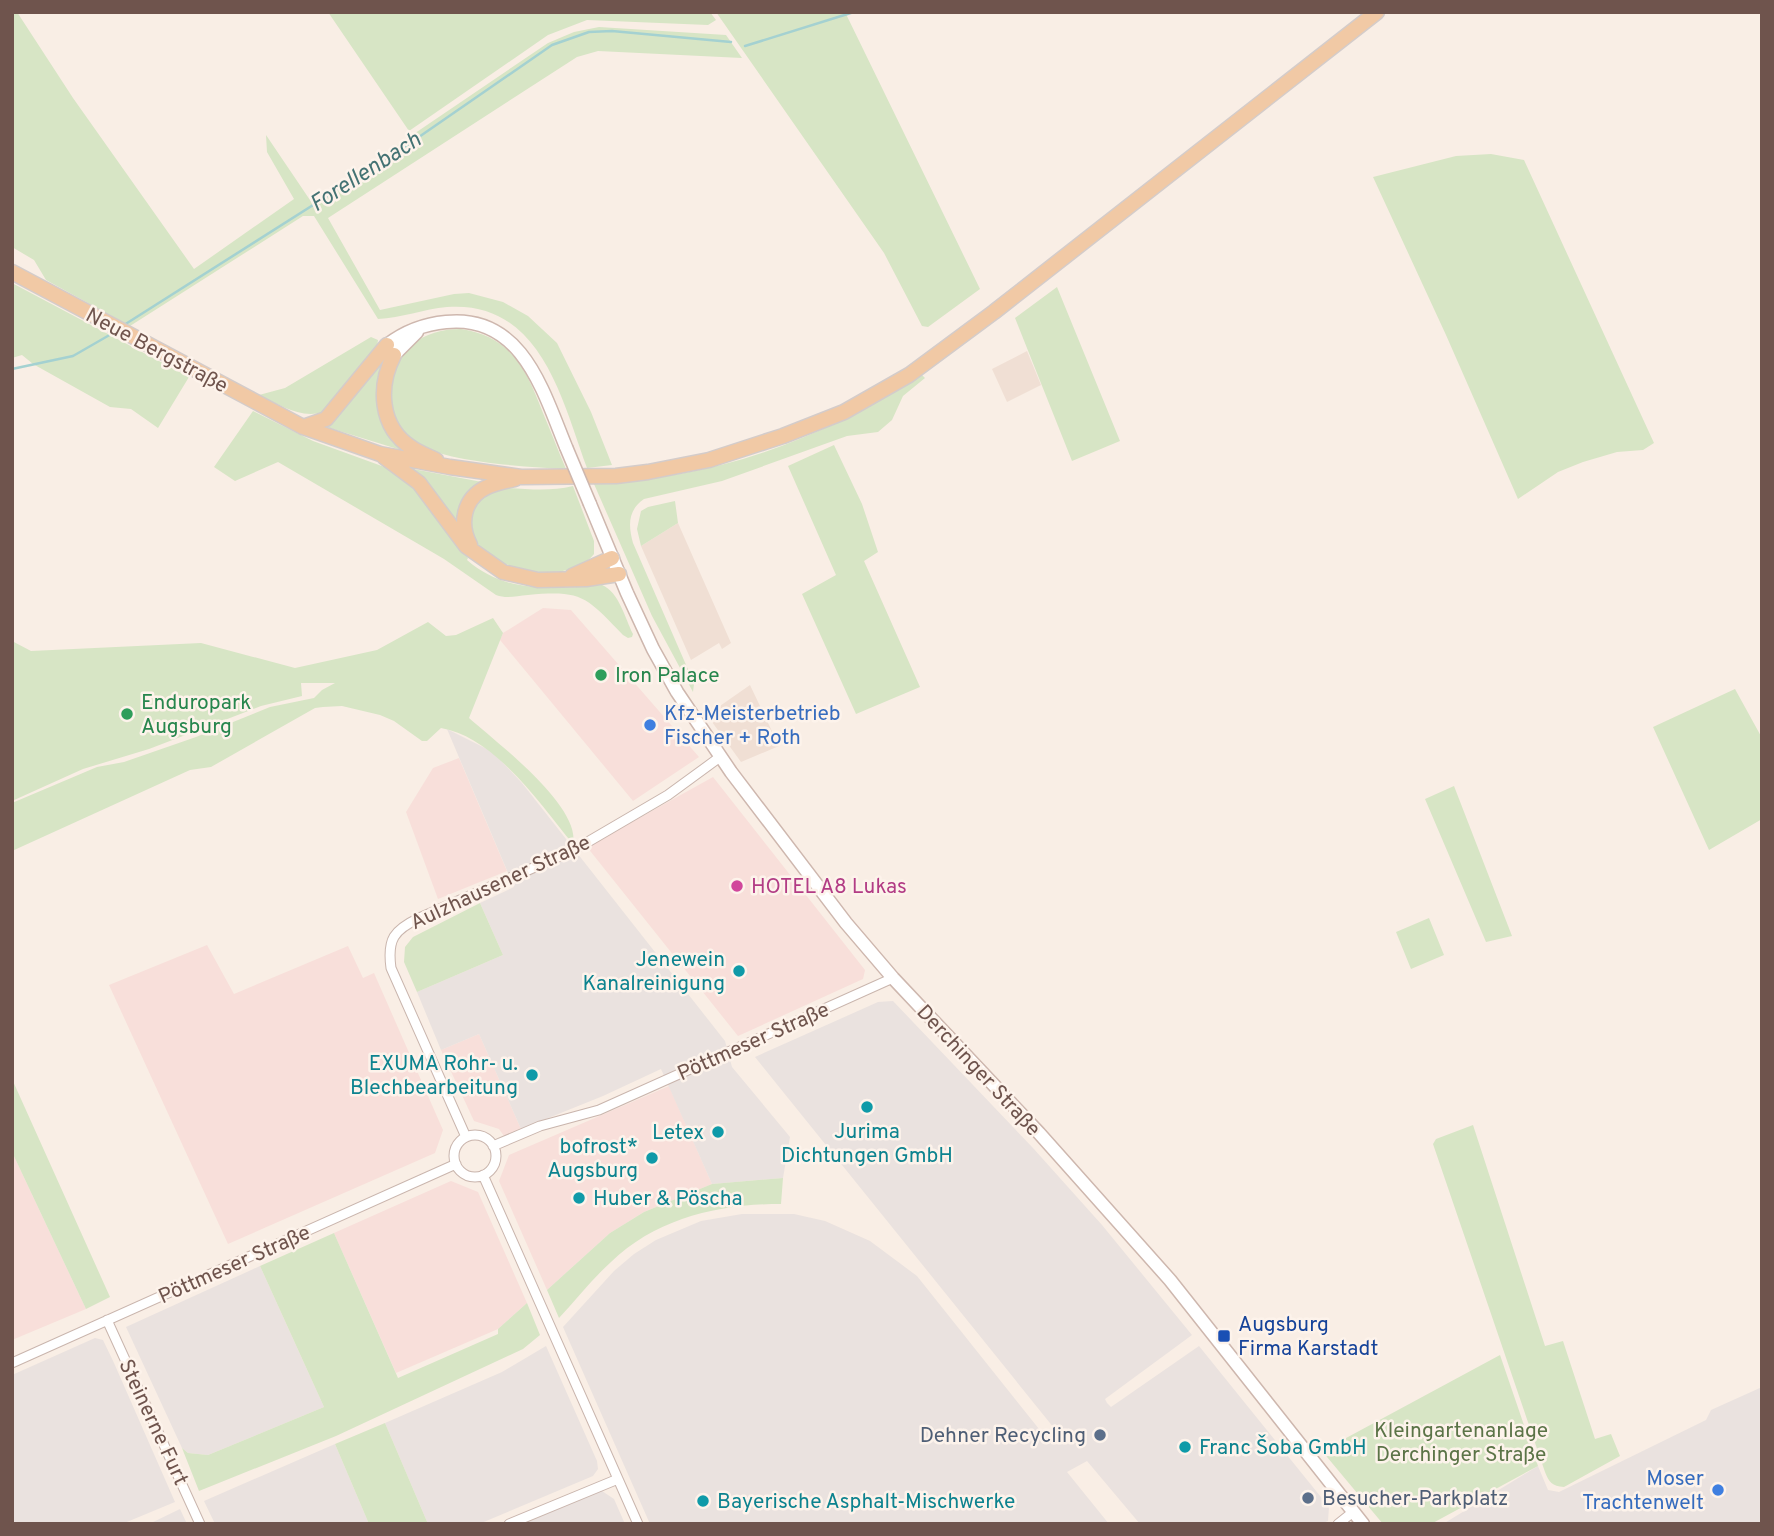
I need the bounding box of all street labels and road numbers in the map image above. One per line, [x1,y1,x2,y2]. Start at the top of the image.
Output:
street label: Neue Bergstraße [80,302,232,400]
street label: Aulzhausener Straße [406,830,595,937]
street label: Pöttmeser Straße [673,997,834,1088]
street label: Derchinger Straße [910,999,1046,1143]
street label: Pöttmeser Straße [154,1220,315,1311]
street label: Steinerne Furt [112,1355,194,1490]

